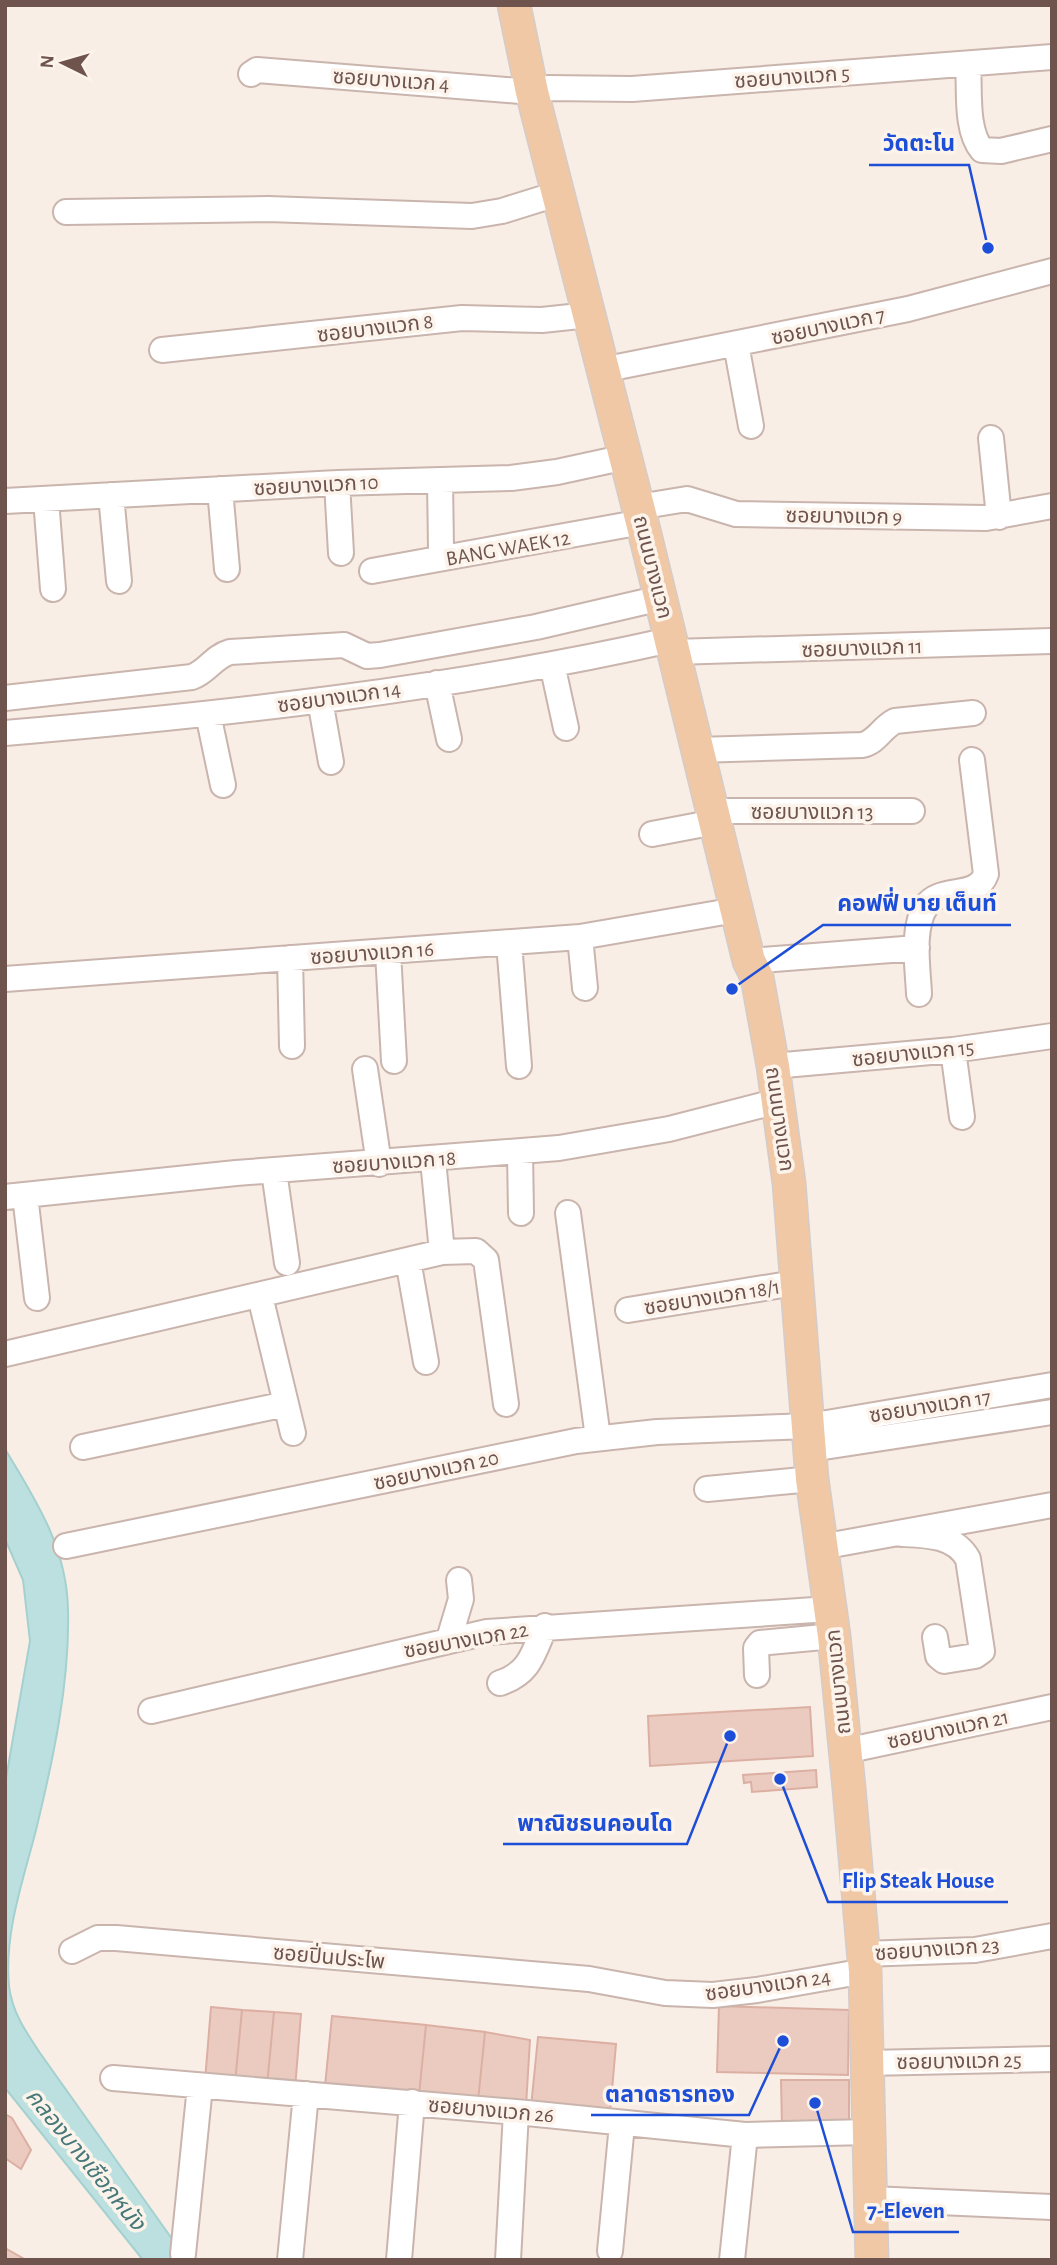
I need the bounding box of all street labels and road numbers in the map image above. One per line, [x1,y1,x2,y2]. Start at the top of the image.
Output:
street label: ซอยบางแวก 5 [734,63,850,92]
street label: ซอยบางแวก 4 [332,66,450,95]
street label: ซอยบางแวก 7 [769,304,887,349]
street label: ซอยบางแวก 8 [316,311,434,346]
street label: ซอยบางแวก 10 [253,472,379,499]
street label: ซอยบางแวก 9 [785,505,903,528]
street label: ถนนบางแวก [630,513,675,621]
street label: BANG WAEK 12 [444,527,572,570]
street label: ซอยบางแวก 11 [801,636,923,661]
street label: ซอยบางแวก 14 [276,678,402,717]
street label: ซอยบางแวก 13 [751,802,873,823]
street label: ซอยบางแวก 16 [310,939,435,968]
street label: ซอยบางแวก 15 [851,1037,975,1070]
street label: ถนนบางแวก [762,1065,797,1173]
street label: ซอยบางแวก 18 [331,1148,457,1177]
street label: ซอยบางแวก 18/1 [643,1276,782,1319]
street label: ซอยบางแวก 17 [868,1386,993,1426]
street label: ซอยบางแวก 20 [372,1447,501,1494]
street label: ซอยบางแวก 22 [402,1619,530,1662]
street label: ถนนบางแวก [823,1628,854,1736]
street label: ซอยบางแวก 21 [885,1706,1011,1753]
street label: ซอยบางแวก 23 [874,1935,1000,1964]
street label: ซอยปิ่นประไพ [272,1938,386,1973]
street label: ซอยบางแวก 24 [704,1966,832,2005]
street label: ซอยบางแวก 25 [896,2050,1022,2073]
street label: ซอยบางแวก 26 [427,2095,555,2126]

